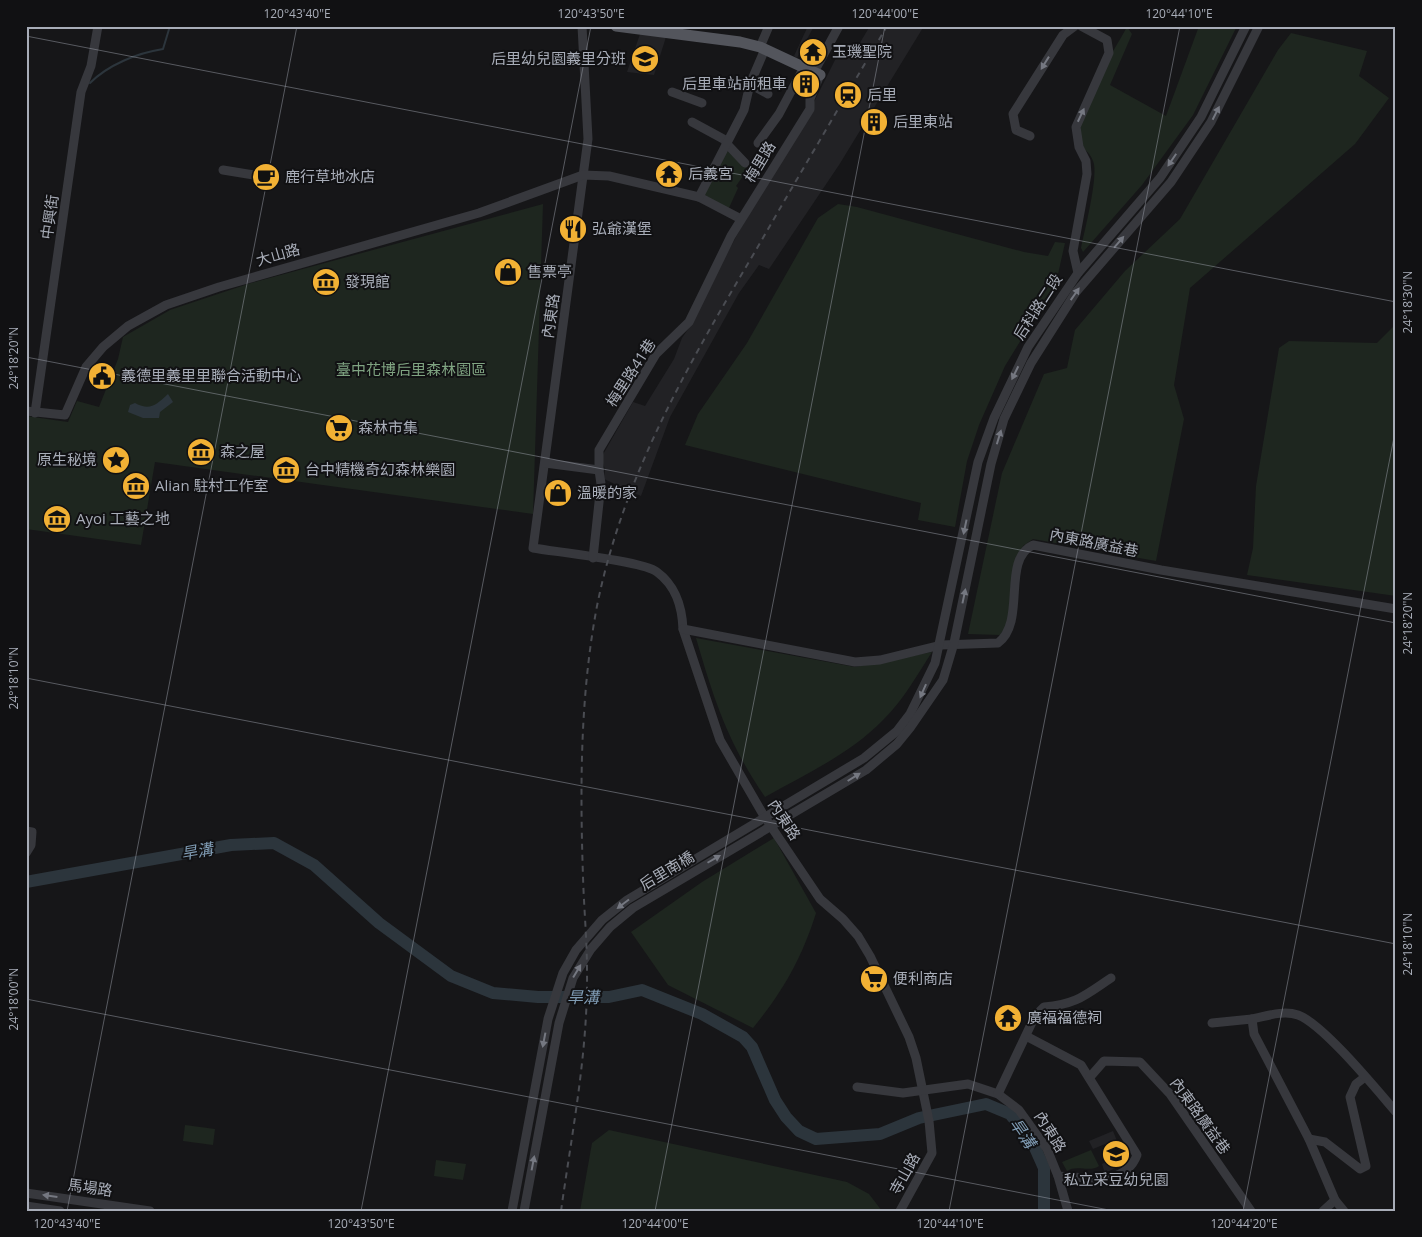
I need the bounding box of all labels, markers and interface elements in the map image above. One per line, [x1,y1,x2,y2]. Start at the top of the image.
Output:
text: 120°43'40"E [263,5,331,22]
text: 120°43'50"E [557,5,625,22]
text: 120°44'00"E [851,5,919,22]
text: 120°44'10"E [1145,5,1213,22]
temple icon: 玉璣聖院 [798,37,828,67]
place label: 玉璣聖院 [832,41,892,61]
school or university icon: 后里幼兒園義里分班 [630,44,660,74]
place label: 后里幼兒園義里分班 [491,48,626,68]
one-way arrow [1040,57,1050,70]
building icon: 后里車站前租車 [791,69,821,99]
place label: 后里車站前租車 [682,73,787,93]
station icon: 后里 [833,80,863,110]
place label: 后里 [867,84,897,104]
one-way arrow [1212,106,1220,120]
building icon: 后里東站 [859,107,889,137]
one-way arrow [1077,108,1085,122]
place label: 后里東站 [893,111,953,131]
street label: 梅里路 [739,137,779,186]
one-way arrow [1167,154,1177,167]
temple icon: 后義宮 [654,159,684,189]
cafe icon: 鹿行草地冰店 [251,162,281,192]
place label: 后義宮 [688,163,733,183]
place label: 鹿行草地冰店 [285,166,375,186]
street label: 中興街 [36,193,62,241]
restaurant icon: 弘爺漢堡 [558,214,588,244]
place label: 弘爺漢堡 [592,218,652,238]
one-way arrow [1113,237,1125,249]
street label: 大山路 [253,238,302,270]
shop icon: 售票亭 [493,257,523,287]
place label: 售票亭 [527,261,572,281]
museum icon: 發現館 [311,267,341,297]
street label: 后科路二段 [1008,270,1066,343]
place label: 發現館 [345,271,390,291]
text: 24°18'30"N [1399,271,1416,333]
one-way arrow [1070,288,1080,301]
street label: 內東路 [537,292,563,340]
text: 24°18'20"N [5,327,22,389]
street label: 梅里路41巷 [601,335,660,410]
park label: 臺中花博后里森林園區 [336,359,486,379]
public building icon: 義德里義里里聯合活動中心 [87,361,117,391]
place label: 義德里義里里聯合活動中心 [121,365,301,385]
one-way arrow [1011,366,1020,381]
supermarket icon: 森林市集 [324,413,354,443]
place label: 森林市集 [358,417,418,437]
one-way arrow [995,430,1003,445]
museum icon: 森之屋 [186,437,216,467]
place label: 森之屋 [220,441,265,461]
place icon: 原生秘境 [101,445,131,475]
place label: 原生秘境 [37,449,97,469]
museum icon: 台中精機奇幻森林樂園 [271,455,301,485]
place label: 台中精機奇幻森林樂園 [305,459,455,479]
museum icon: Alian 駐村工作室 [121,471,151,501]
place label: Alian 駐村工作室 [155,475,269,495]
shop icon: 溫暖的家 [543,478,573,508]
place label: 溫暖的家 [577,482,637,502]
museum icon: Ayoi 工藝之地 [42,504,72,534]
place label: Ayoi 工藝之地 [76,508,170,528]
one-way arrow [961,519,969,535]
street label: 內東路廣益巷 [1048,524,1140,560]
one-way arrow [960,587,968,603]
text: 24°18'20"N [1399,592,1416,654]
text: 24°18'10"N [5,647,22,709]
one-way arrow [919,684,927,698]
one-way arrow [848,772,861,781]
street label: 內東路 [764,795,805,844]
water label: 旱溝 [179,837,217,865]
street label: 后里南橋 [636,846,697,894]
one-way arrow [708,855,721,864]
one-way arrow [617,898,630,909]
text: 24°18'10"N [1399,913,1416,975]
one-way arrow [573,964,582,978]
supermarket icon: 便利商店 [859,964,889,994]
text: 24°18'00"N [5,968,22,1030]
place label: 便利商店 [893,968,953,988]
water label: 旱溝 [567,986,601,1008]
temple icon: 廣福福德祠 [993,1003,1023,1033]
place label: 廣福福德祠 [1027,1007,1102,1027]
one-way arrow [540,1032,548,1047]
street label: 內東路廣益巷 [1166,1073,1235,1158]
street label: 內東路 [1030,1107,1071,1156]
water label: 旱溝 [1005,1114,1042,1154]
school or university icon: 私立采豆幼兒園 [1101,1139,1131,1169]
street label: 寺山路 [884,1149,924,1198]
one-way arrow [529,1155,537,1170]
place label: 私立采豆幼兒園 [1063,1169,1169,1189]
street label: 馬場路 [66,1174,114,1200]
one-way arrow [41,1192,57,1200]
text: 120°43'40"E [33,1215,101,1232]
text: 120°43'50"E [327,1215,395,1232]
text: 120°44'00"E [621,1215,689,1232]
text: 120°44'10"E [916,1215,984,1232]
text: 120°44'20"E [1210,1215,1278,1232]

